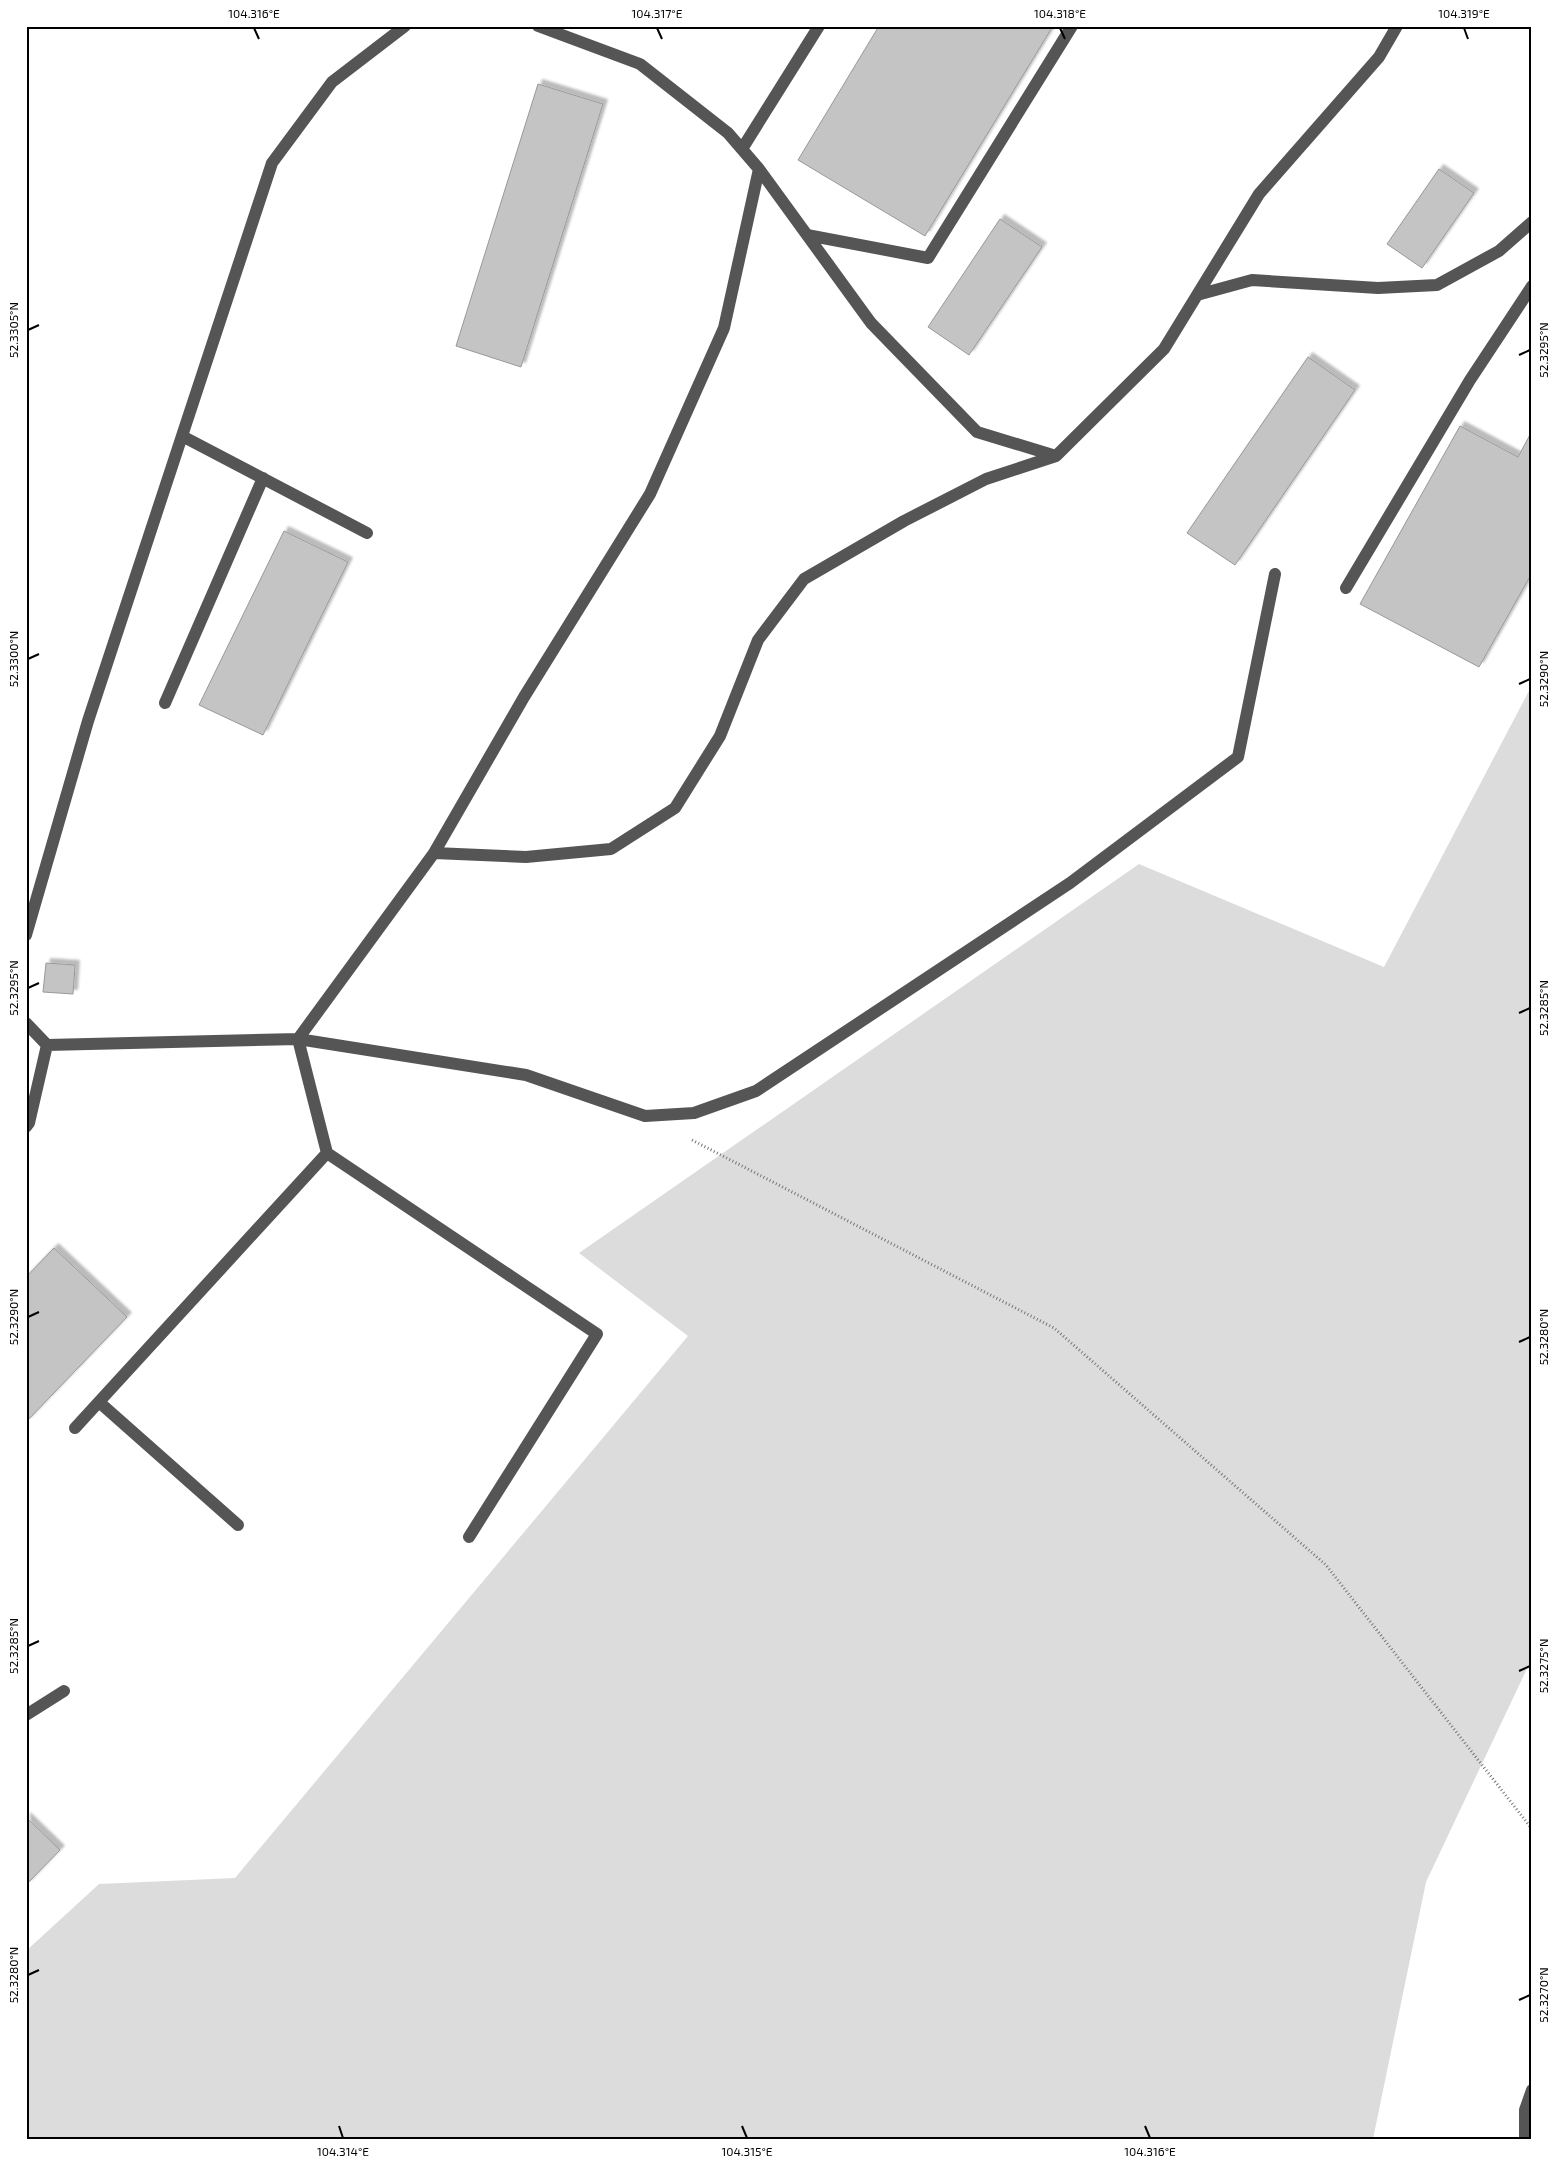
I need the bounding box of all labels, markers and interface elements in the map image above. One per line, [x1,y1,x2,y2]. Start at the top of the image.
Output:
text: 104.316°E [228,6,280,20]
text: 104.317°E [632,6,683,20]
text: 104.318°E [1034,6,1086,20]
text: 104.319°E [1438,6,1490,20]
text: 52.3305°N [6,302,20,358]
text: 52.3295°N [1536,322,1550,378]
text: 52.3300°N [6,631,20,687]
text: 52.3290°N [1536,651,1550,707]
text: 52.3295°N [6,960,20,1016]
text: 52.3285°N [1536,980,1550,1036]
text: 52.3290°N [6,1289,20,1345]
text: 52.3280°N [1536,1309,1550,1365]
text: 52.3285°N [6,1618,20,1674]
text: 52.3275°N [1536,1639,1550,1693]
text: 52.3280°N [6,1947,20,2003]
text: 52.3270°N [1536,1967,1550,2023]
text: 104.314°E [317,2144,369,2158]
text: 104.315°E [721,2144,773,2158]
text: 104.316°E [1124,2144,1176,2158]

